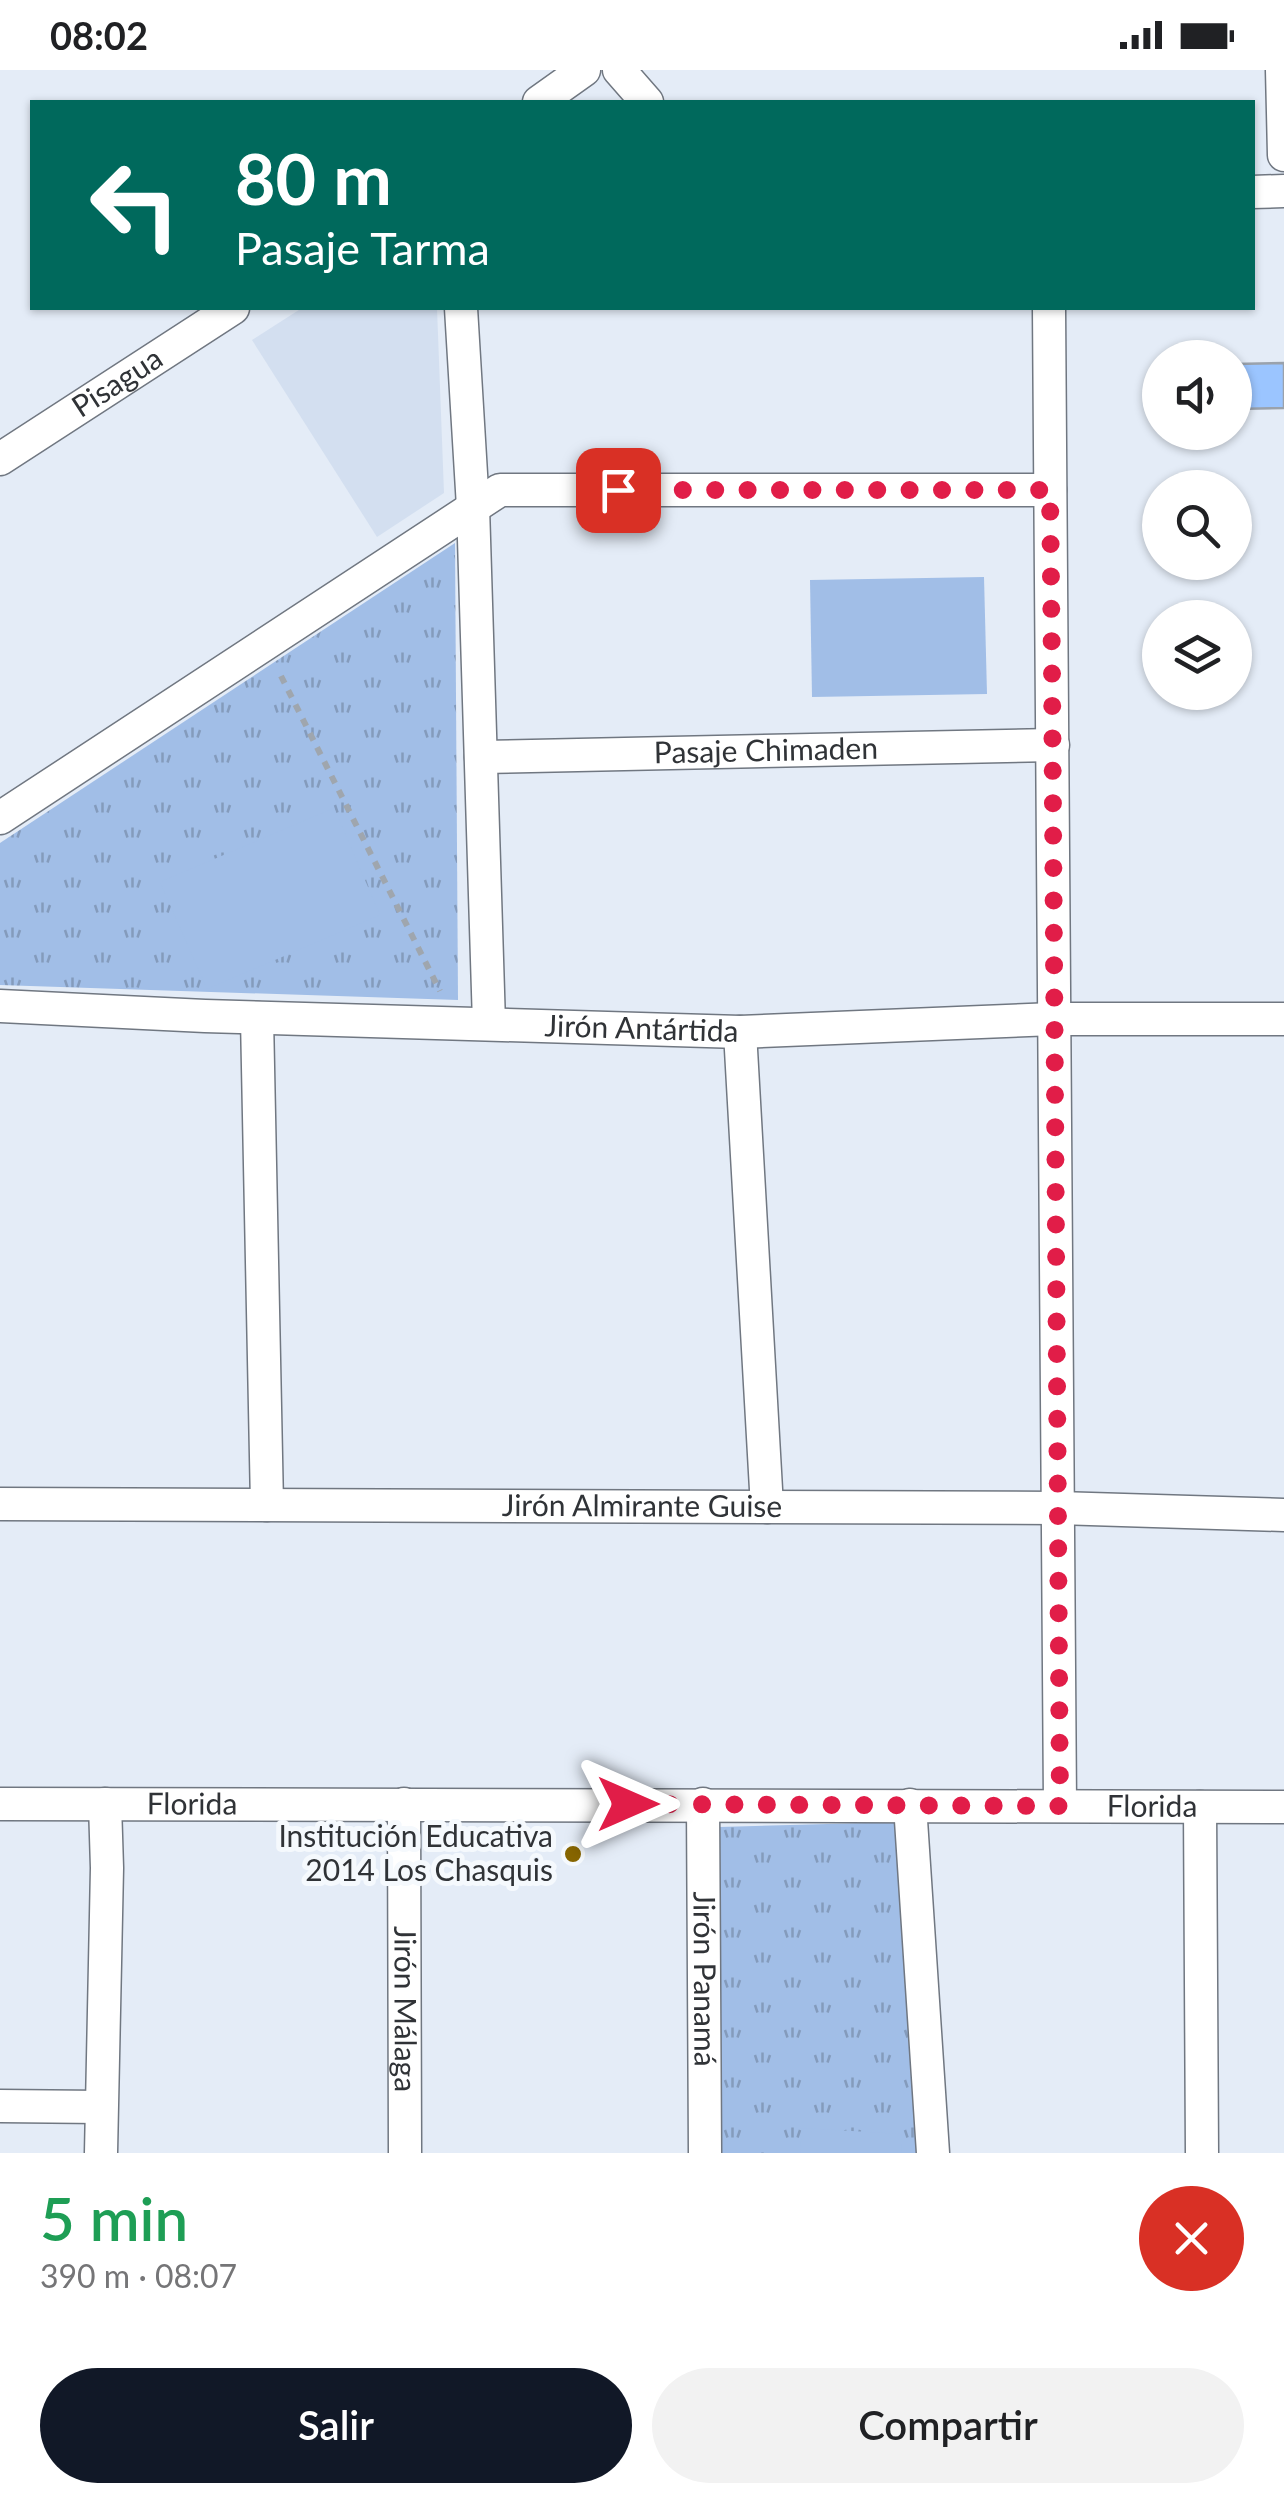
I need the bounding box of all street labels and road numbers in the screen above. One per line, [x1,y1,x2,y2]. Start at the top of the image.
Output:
street label: Pisagua [65,339,168,424]
street label: Pasaje Chimaden [653,729,878,769]
street label: Jirón Antártida [544,1006,739,1048]
street label: Jirón Almirante Guise [502,1486,782,1523]
street label: Florida [147,1784,237,1821]
street label: Florida [1107,1787,1197,1823]
street label: Jirón Panamá [688,1891,725,2067]
street label: Jirón Málaga [388,1926,425,2092]

